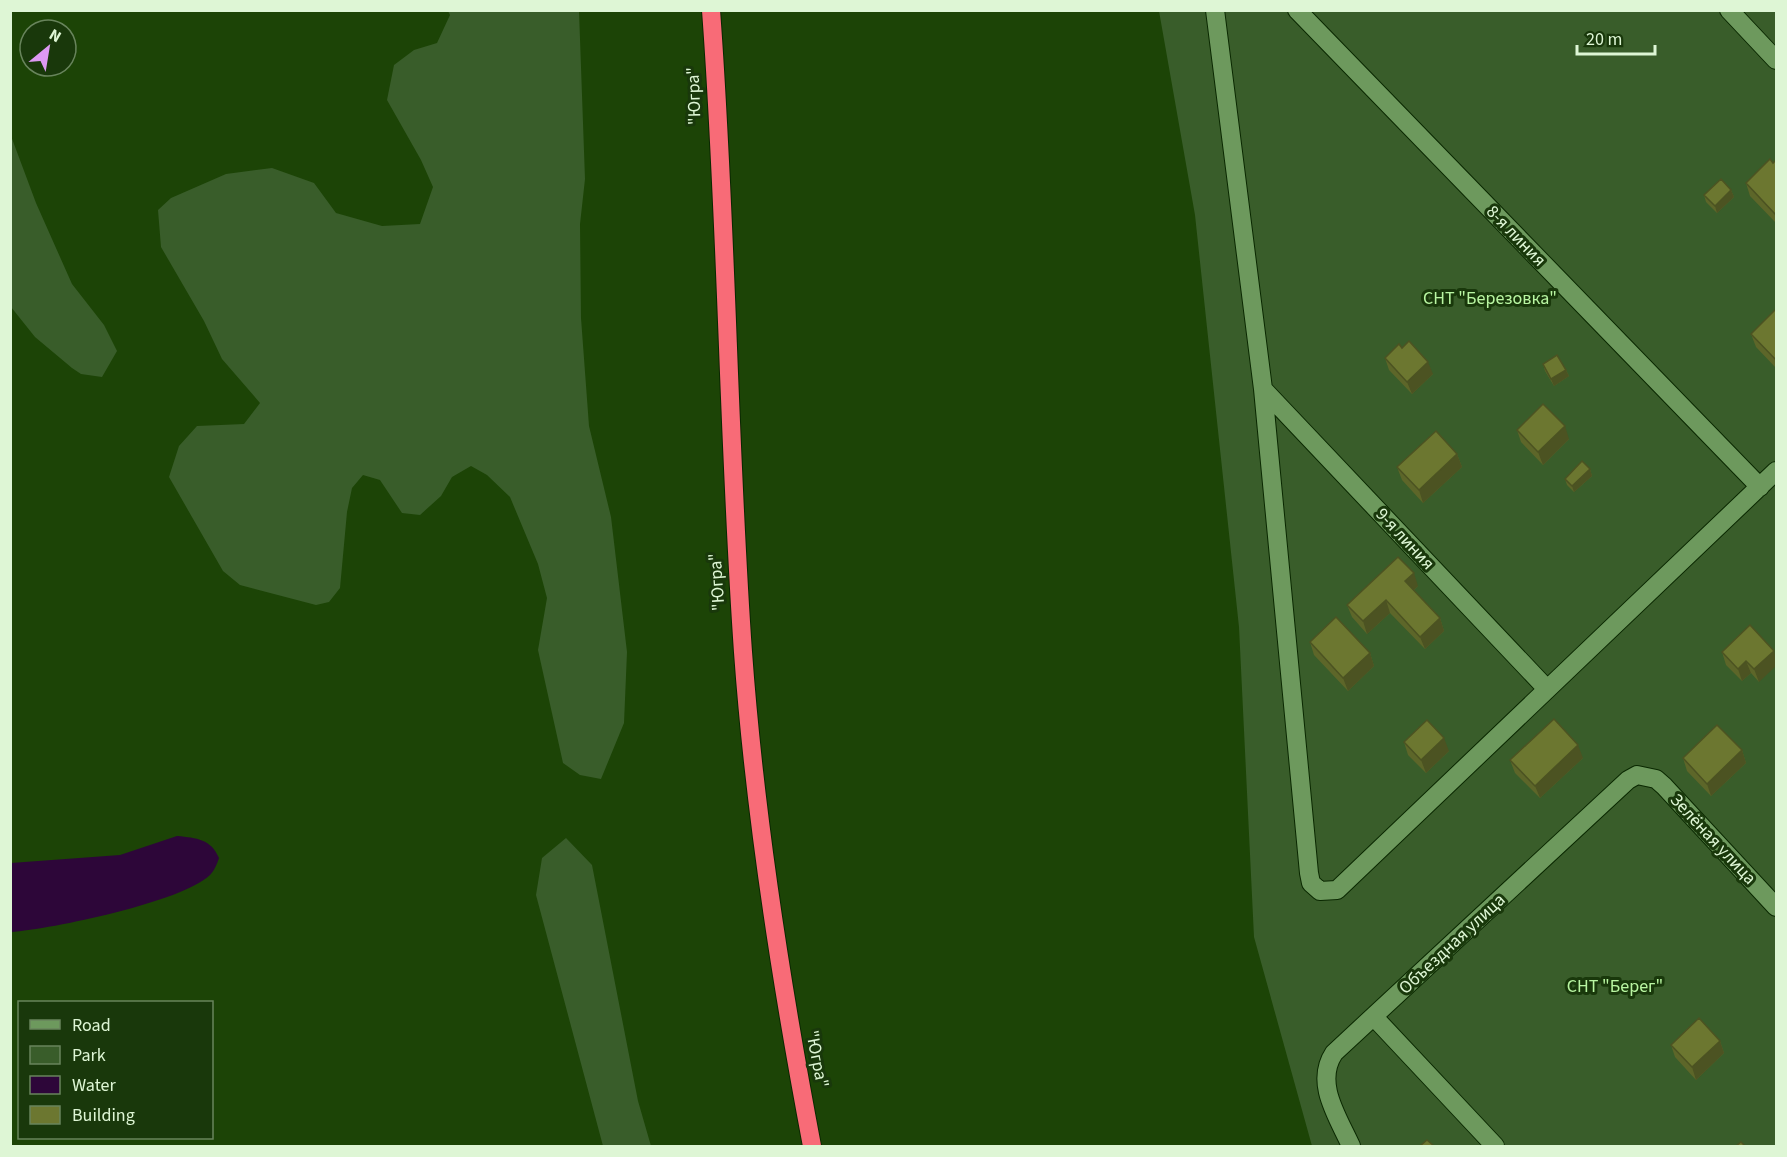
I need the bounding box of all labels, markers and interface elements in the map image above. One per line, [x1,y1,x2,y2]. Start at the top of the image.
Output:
north arrow [18,18,78,78]
scale bar [1577,18,1655,56]
text: N [45,24,65,48]
text: 20 m [1586,27,1622,52]
street label: "Югра" [680,67,708,125]
street label: 8-я линия [1480,200,1552,272]
park label: СНТ "Березовка" [1423,286,1557,311]
street label: 9-я линия [1370,502,1440,576]
street label: "Югра" [703,552,731,612]
street label: Зелёная улица [1664,788,1762,890]
street label: Объездная улица [1393,888,1511,1000]
park label: СНТ "Берег" [1567,974,1663,999]
legend [18,1001,213,1139]
text: Road [72,1013,111,1038]
street label: "Югра" [799,1028,835,1090]
text: Park [72,1043,106,1068]
text: Water [72,1073,116,1098]
text: Building [72,1103,135,1128]

